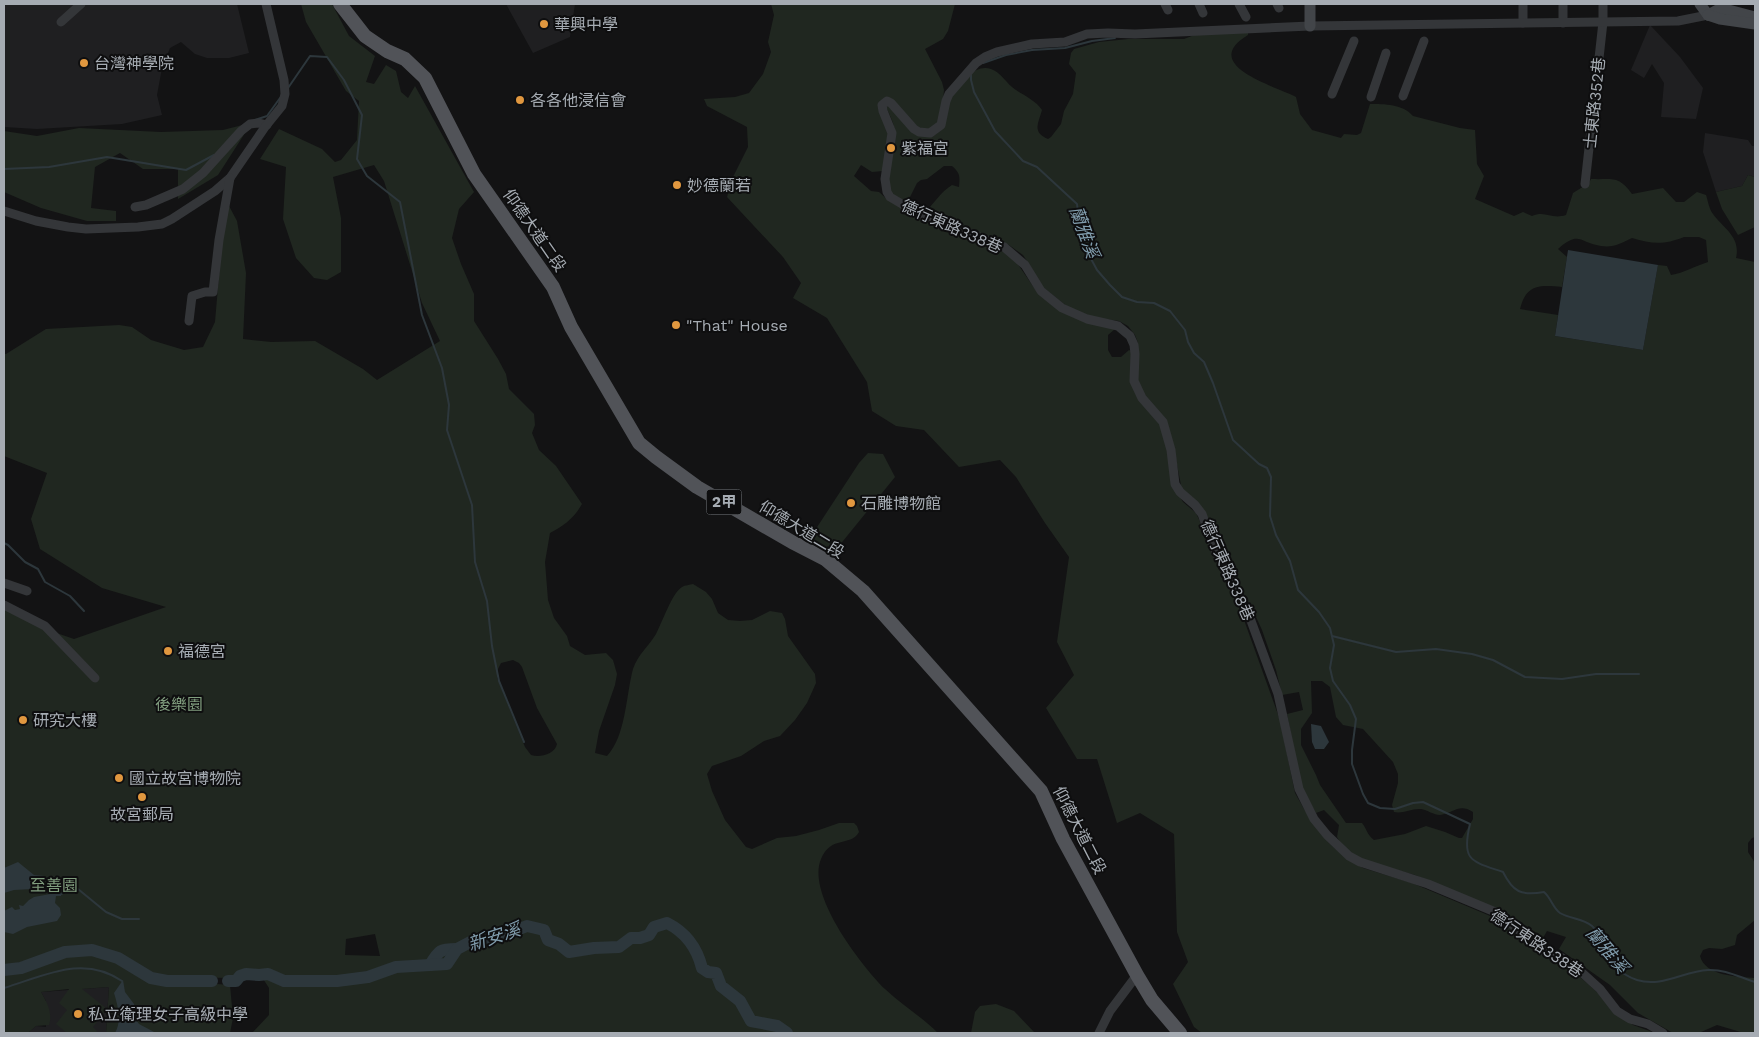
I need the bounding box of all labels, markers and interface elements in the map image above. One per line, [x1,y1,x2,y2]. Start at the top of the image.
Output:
place label: 華興中學 [554,15,618,34]
marker: 華興中學 [538,18,550,30]
place label: 台灣神學院 [94,54,174,73]
street label: 士東路352巷 [1580,56,1609,150]
marker: 台灣神學院 [78,57,90,69]
place label: 各各他浸信會 [530,91,626,110]
marker: 各各他浸信會 [514,94,526,106]
place label: 紫福宮 [901,139,949,158]
marker: 紫福宮 [885,142,897,154]
place label: 妙德蘭若 [687,176,751,195]
marker: 妙德蘭若 [671,179,683,191]
street label: 仰德大道二段 [499,186,570,275]
street label: 德行東路338巷 [898,196,1005,257]
water label: 蘭雅溪 [1065,203,1105,264]
place label: "That" House [686,316,788,335]
marker: "That" House [670,319,682,331]
road number: 2甲 [706,490,742,514]
place label: 石雕博物館 [861,494,941,513]
street label: 仰德大道二段 [756,497,848,562]
marker: 石雕博物館 [845,497,857,509]
street label: 德行東路338巷 [1197,517,1258,624]
place label: 福德宮 [178,642,226,661]
marker: 福德宮 [162,645,174,657]
park label: 後樂園 [155,695,203,714]
place label: 研究大樓 [33,711,97,730]
marker: 研究大樓 [17,714,29,726]
place label: 國立故宮博物院 [129,769,241,788]
marker: 國立故宮博物院 [113,772,125,784]
street label: 仰德大道二段 [1049,783,1110,877]
marker: 故宮郵局 [136,791,148,803]
place label: 故宮郵局 [110,805,174,824]
park label: 至善園 [30,876,78,895]
street label: 德行東路338巷 [1486,905,1587,982]
water label: 新安溪 [465,917,526,955]
water label: 蘭雅溪 [1582,922,1635,979]
place label: 私立衛理女子高級中學 [88,1005,248,1024]
marker: 私立衛理女子高級中學 [72,1008,84,1020]

